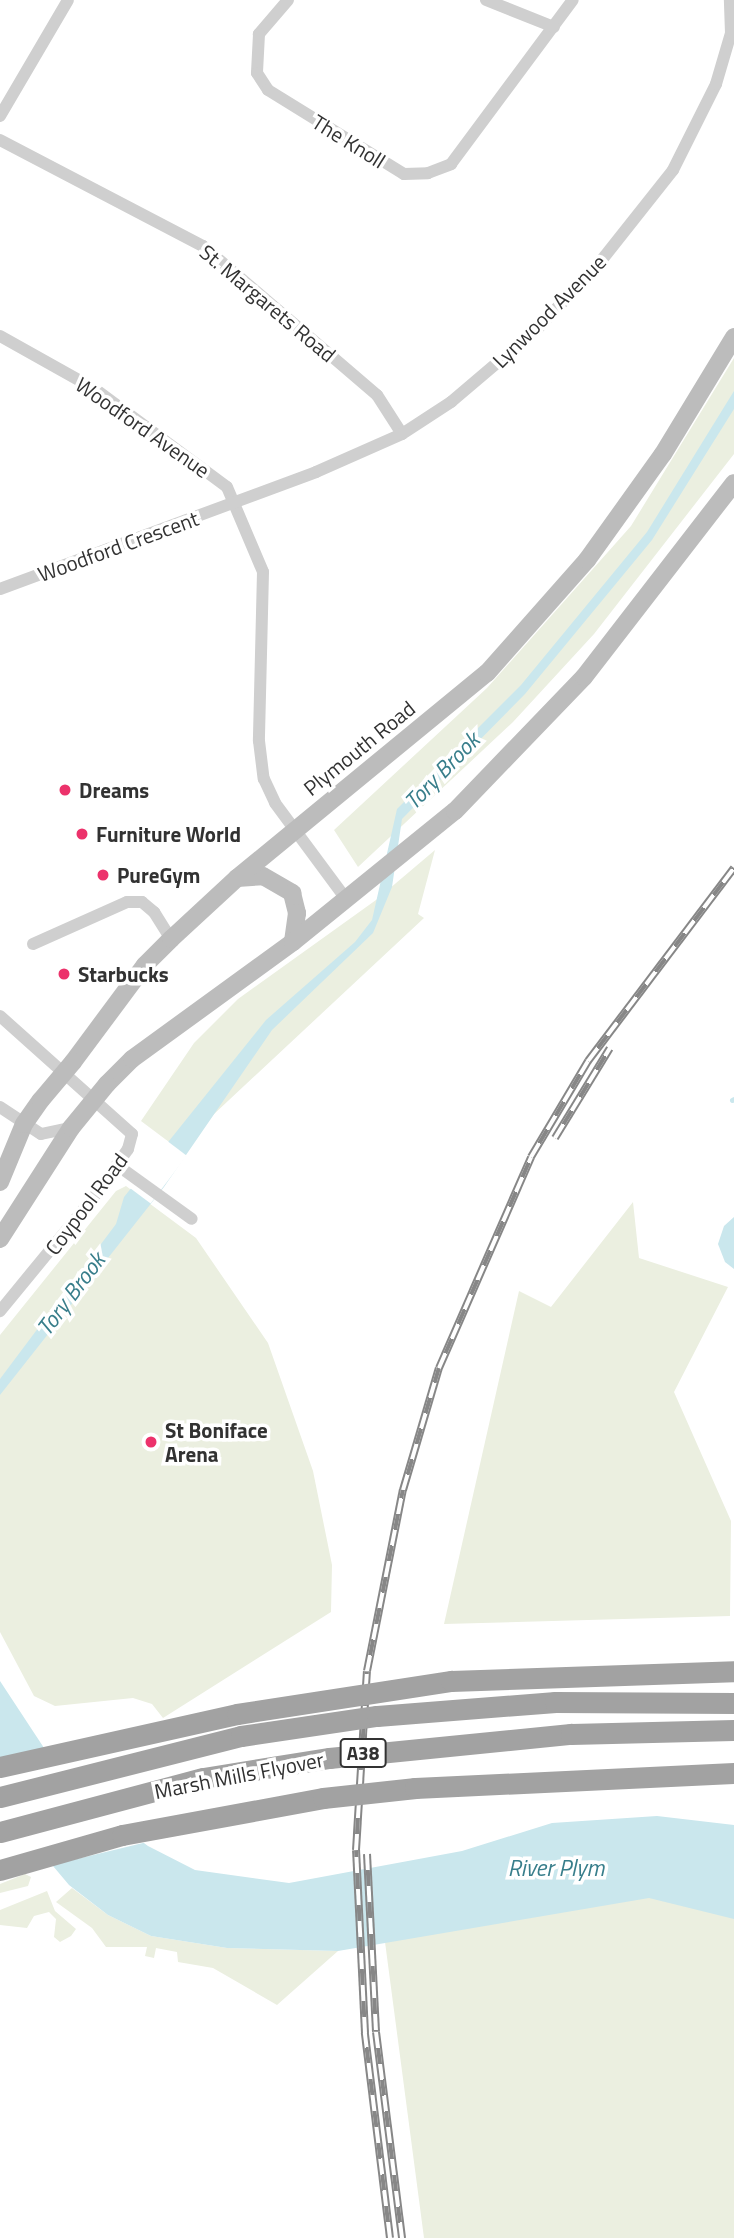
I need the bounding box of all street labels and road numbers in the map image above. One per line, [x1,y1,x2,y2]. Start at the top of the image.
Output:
street label: The Knoll [308,109,390,173]
street label: St. Margarets Road [195,239,341,367]
street label: Lynwood Avenue [487,249,611,373]
street label: Woodford Avenue [71,371,215,483]
street label: Woodford Crescent [34,505,202,587]
street label: Plymouth Road [298,695,420,801]
street label: Coypool Road [40,1148,132,1260]
road number: A38 [338,1737,388,1768]
street label: Marsh Mills Flyover [152,1746,326,1804]

